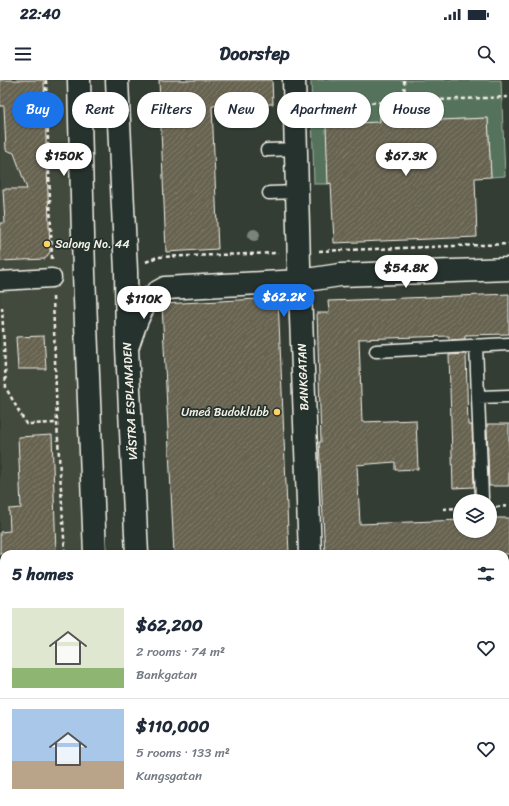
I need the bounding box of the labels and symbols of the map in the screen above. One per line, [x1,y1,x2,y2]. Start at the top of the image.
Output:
pin: $150K [36,143,92,177]
pin: $67.3K [373,143,439,177]
place label: Salong No. 44 [55,233,130,255]
marker: Salong No. 44 [42,239,52,249]
pin: $54.8K [373,255,439,289]
pin: $62.2K [251,284,317,318]
pin: $110K [116,286,172,320]
street label: VÄSTRA ESPLANADEN [116,341,144,460]
street label: BANKGATAN [291,342,315,411]
place label: Umeå Budoklubb [181,401,270,423]
marker: Umeå Budoklubb [272,407,282,417]

